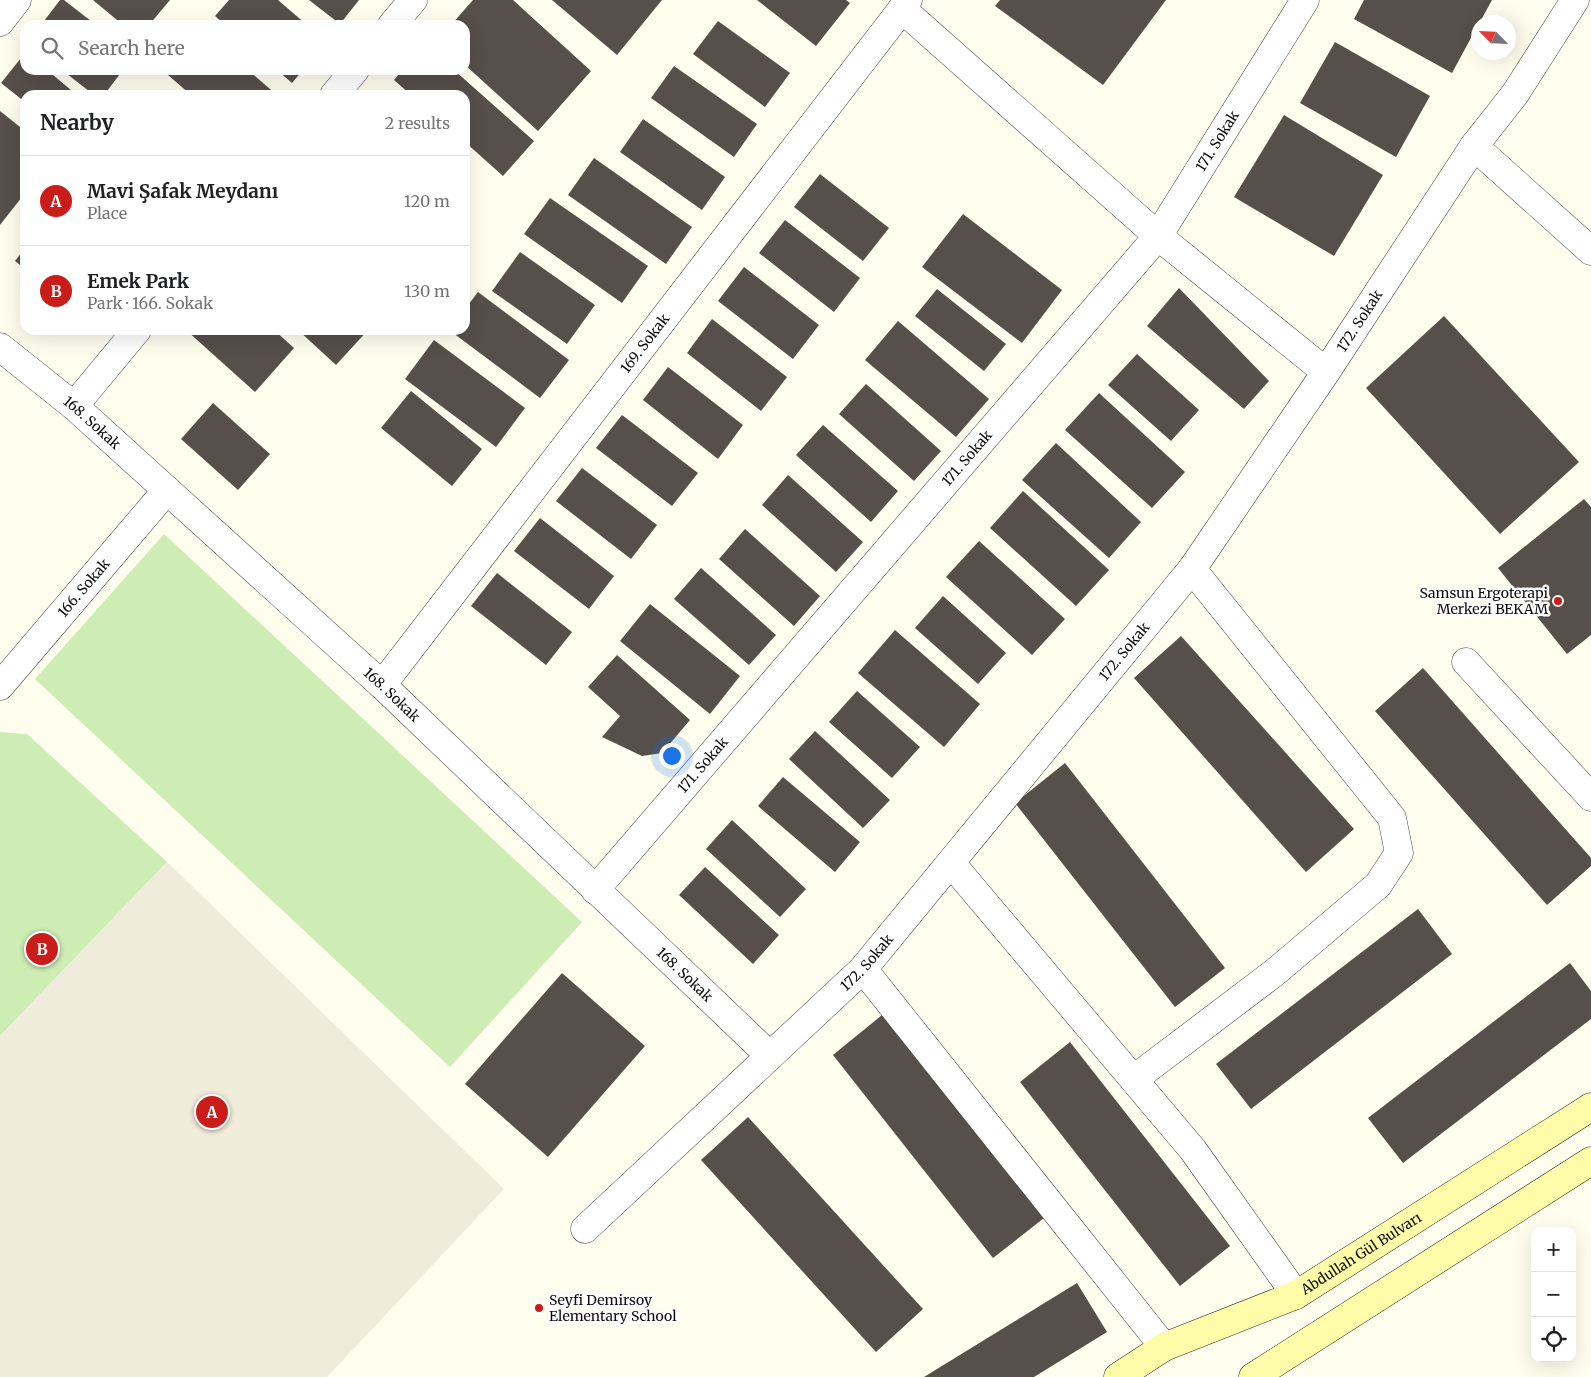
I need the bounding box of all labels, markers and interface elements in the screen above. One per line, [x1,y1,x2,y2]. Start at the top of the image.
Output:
north arrow [1471,15,1516,60]
search box [20,20,470,75]
icon: search [38,34,66,62]
text: Search here [78,36,185,60]
street label: 171. Sokak [1192,107,1243,175]
text: Nearby [40,109,114,136]
text: 2 results [385,113,450,133]
text: Mavi Şafak Meydanı [87,179,278,203]
text: A [50,191,62,211]
text: 120 m [404,191,450,211]
text: Place [87,203,127,223]
text: Emek Park [87,269,189,293]
text: B [50,281,62,301]
text: 130 m [404,281,450,301]
street label: 172. Sokak [1333,286,1386,355]
text: Park · 166. Sokak [87,293,213,313]
street label: 169. Sokak [616,310,673,377]
street label: 168. Sokak [60,392,125,453]
street label: 171. Sokak [938,426,996,490]
street label: 166. Sokak [54,555,114,621]
place label: Samsun Ergoterapi Merkezi BEKAM [1419,584,1548,618]
marker: Samsun Ergoterapi Merkezi BEKAM [1552,595,1564,607]
street label: 172. Sokak [1095,618,1154,684]
street label: 168. Sokak [360,664,424,726]
street label: 171. Sokak [674,733,732,797]
your location [659,743,685,769]
pin: B [26,930,58,968]
street label: 172. Sokak [837,930,897,995]
street label: 168. Sokak [653,943,717,1006]
pin: A [196,1093,228,1131]
street label: Abdullah Gül Bulvarı [1297,1208,1425,1299]
map controls [1531,1227,1576,1362]
button: + [1531,1227,1576,1272]
button: − [1531,1272,1576,1317]
place label: Seyfi Demirsoy Elementary School [549,1291,677,1325]
marker: Seyfi Demirsoy Elementary School [533,1302,545,1314]
button: locate [1531,1317,1576,1362]

